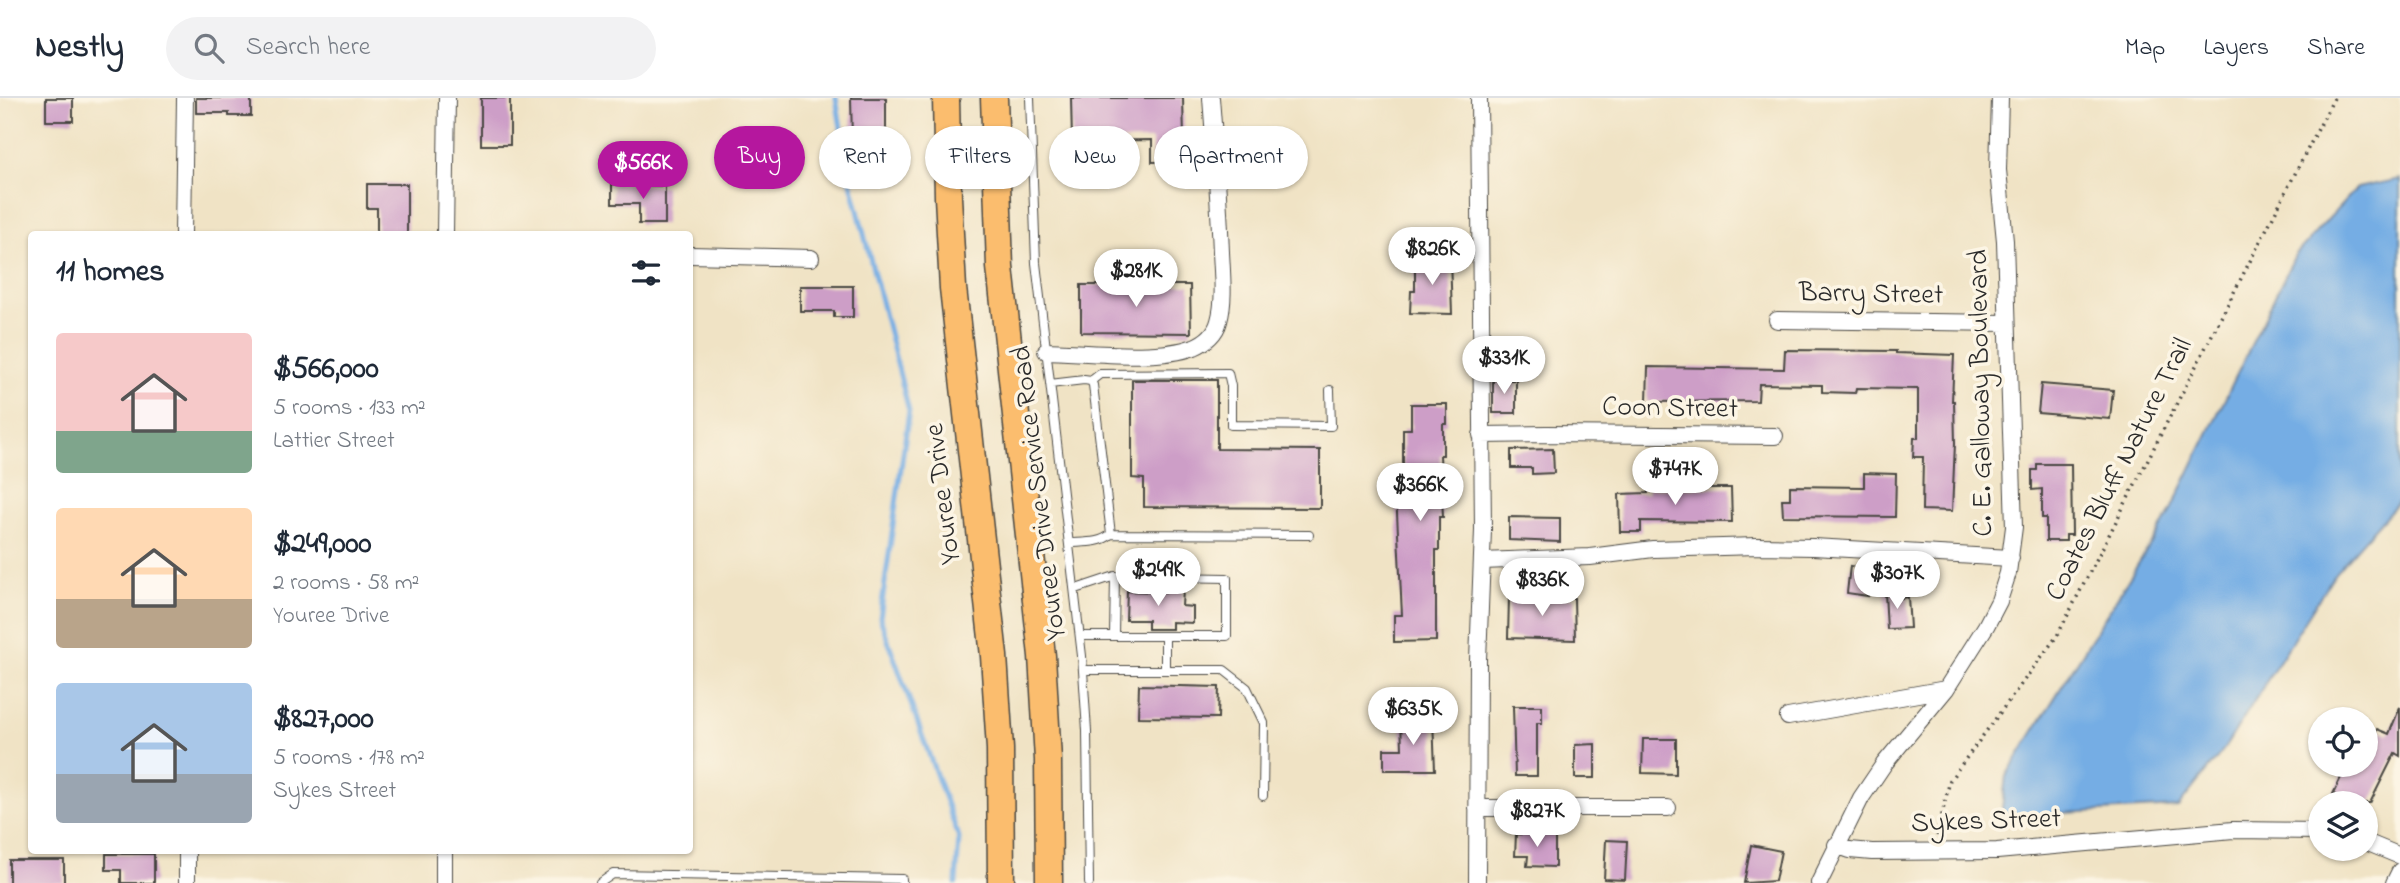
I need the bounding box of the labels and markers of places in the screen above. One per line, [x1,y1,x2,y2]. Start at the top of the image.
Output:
pin: $566K [594,141,692,201]
pin: $826K [1383,228,1481,287]
pin: $281K [1087,250,1185,309]
pin: $331K [1455,336,1553,396]
pin: $747K [1626,448,1724,507]
pin: $366K [1371,464,1469,523]
pin: $249K [1109,548,1207,608]
pin: $307K [1848,552,1946,611]
pin: $836K [1493,559,1591,618]
pin: $635K [1364,688,1462,747]
pin: $827K [1488,790,1586,849]

